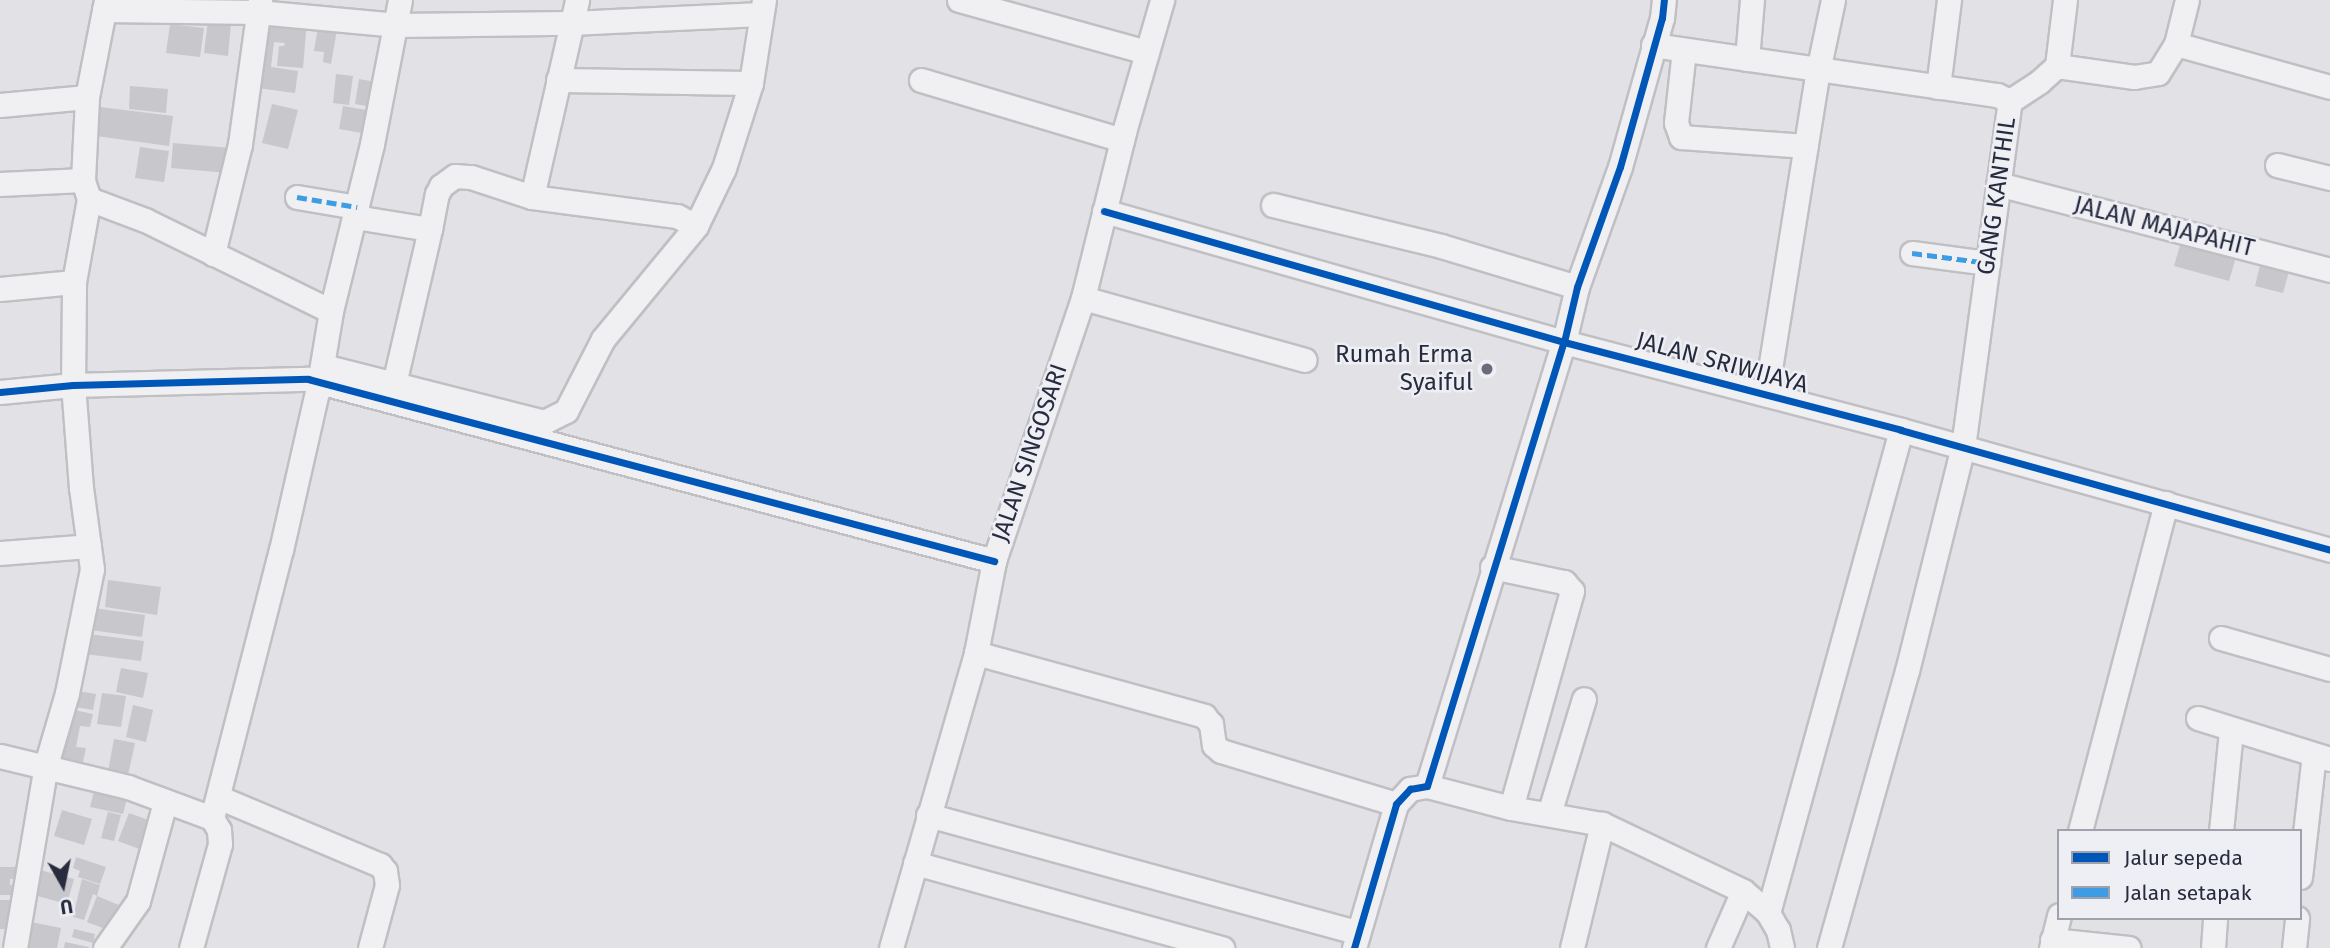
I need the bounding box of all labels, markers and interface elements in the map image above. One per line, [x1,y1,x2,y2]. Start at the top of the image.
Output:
street label: GANG KANTHIL [1972,115,2022,277]
street label: JALAN MAJAPAHIT [2071,191,2257,263]
street label: JALAN SRIWIJAYA [1633,326,1811,400]
place label: Rumah Erma Syaiful [1335,341,1473,397]
street label: JALAN SINGOSARI [986,360,1074,546]
marker: Rumah Erma Syaiful [1479,361,1495,377]
legend [2057,829,2302,920]
text: Jalur sepeda [2124,845,2243,871]
north arrow [28,850,98,920]
text: Jalan setapak [2124,880,2252,906]
text: U [58,894,74,919]

